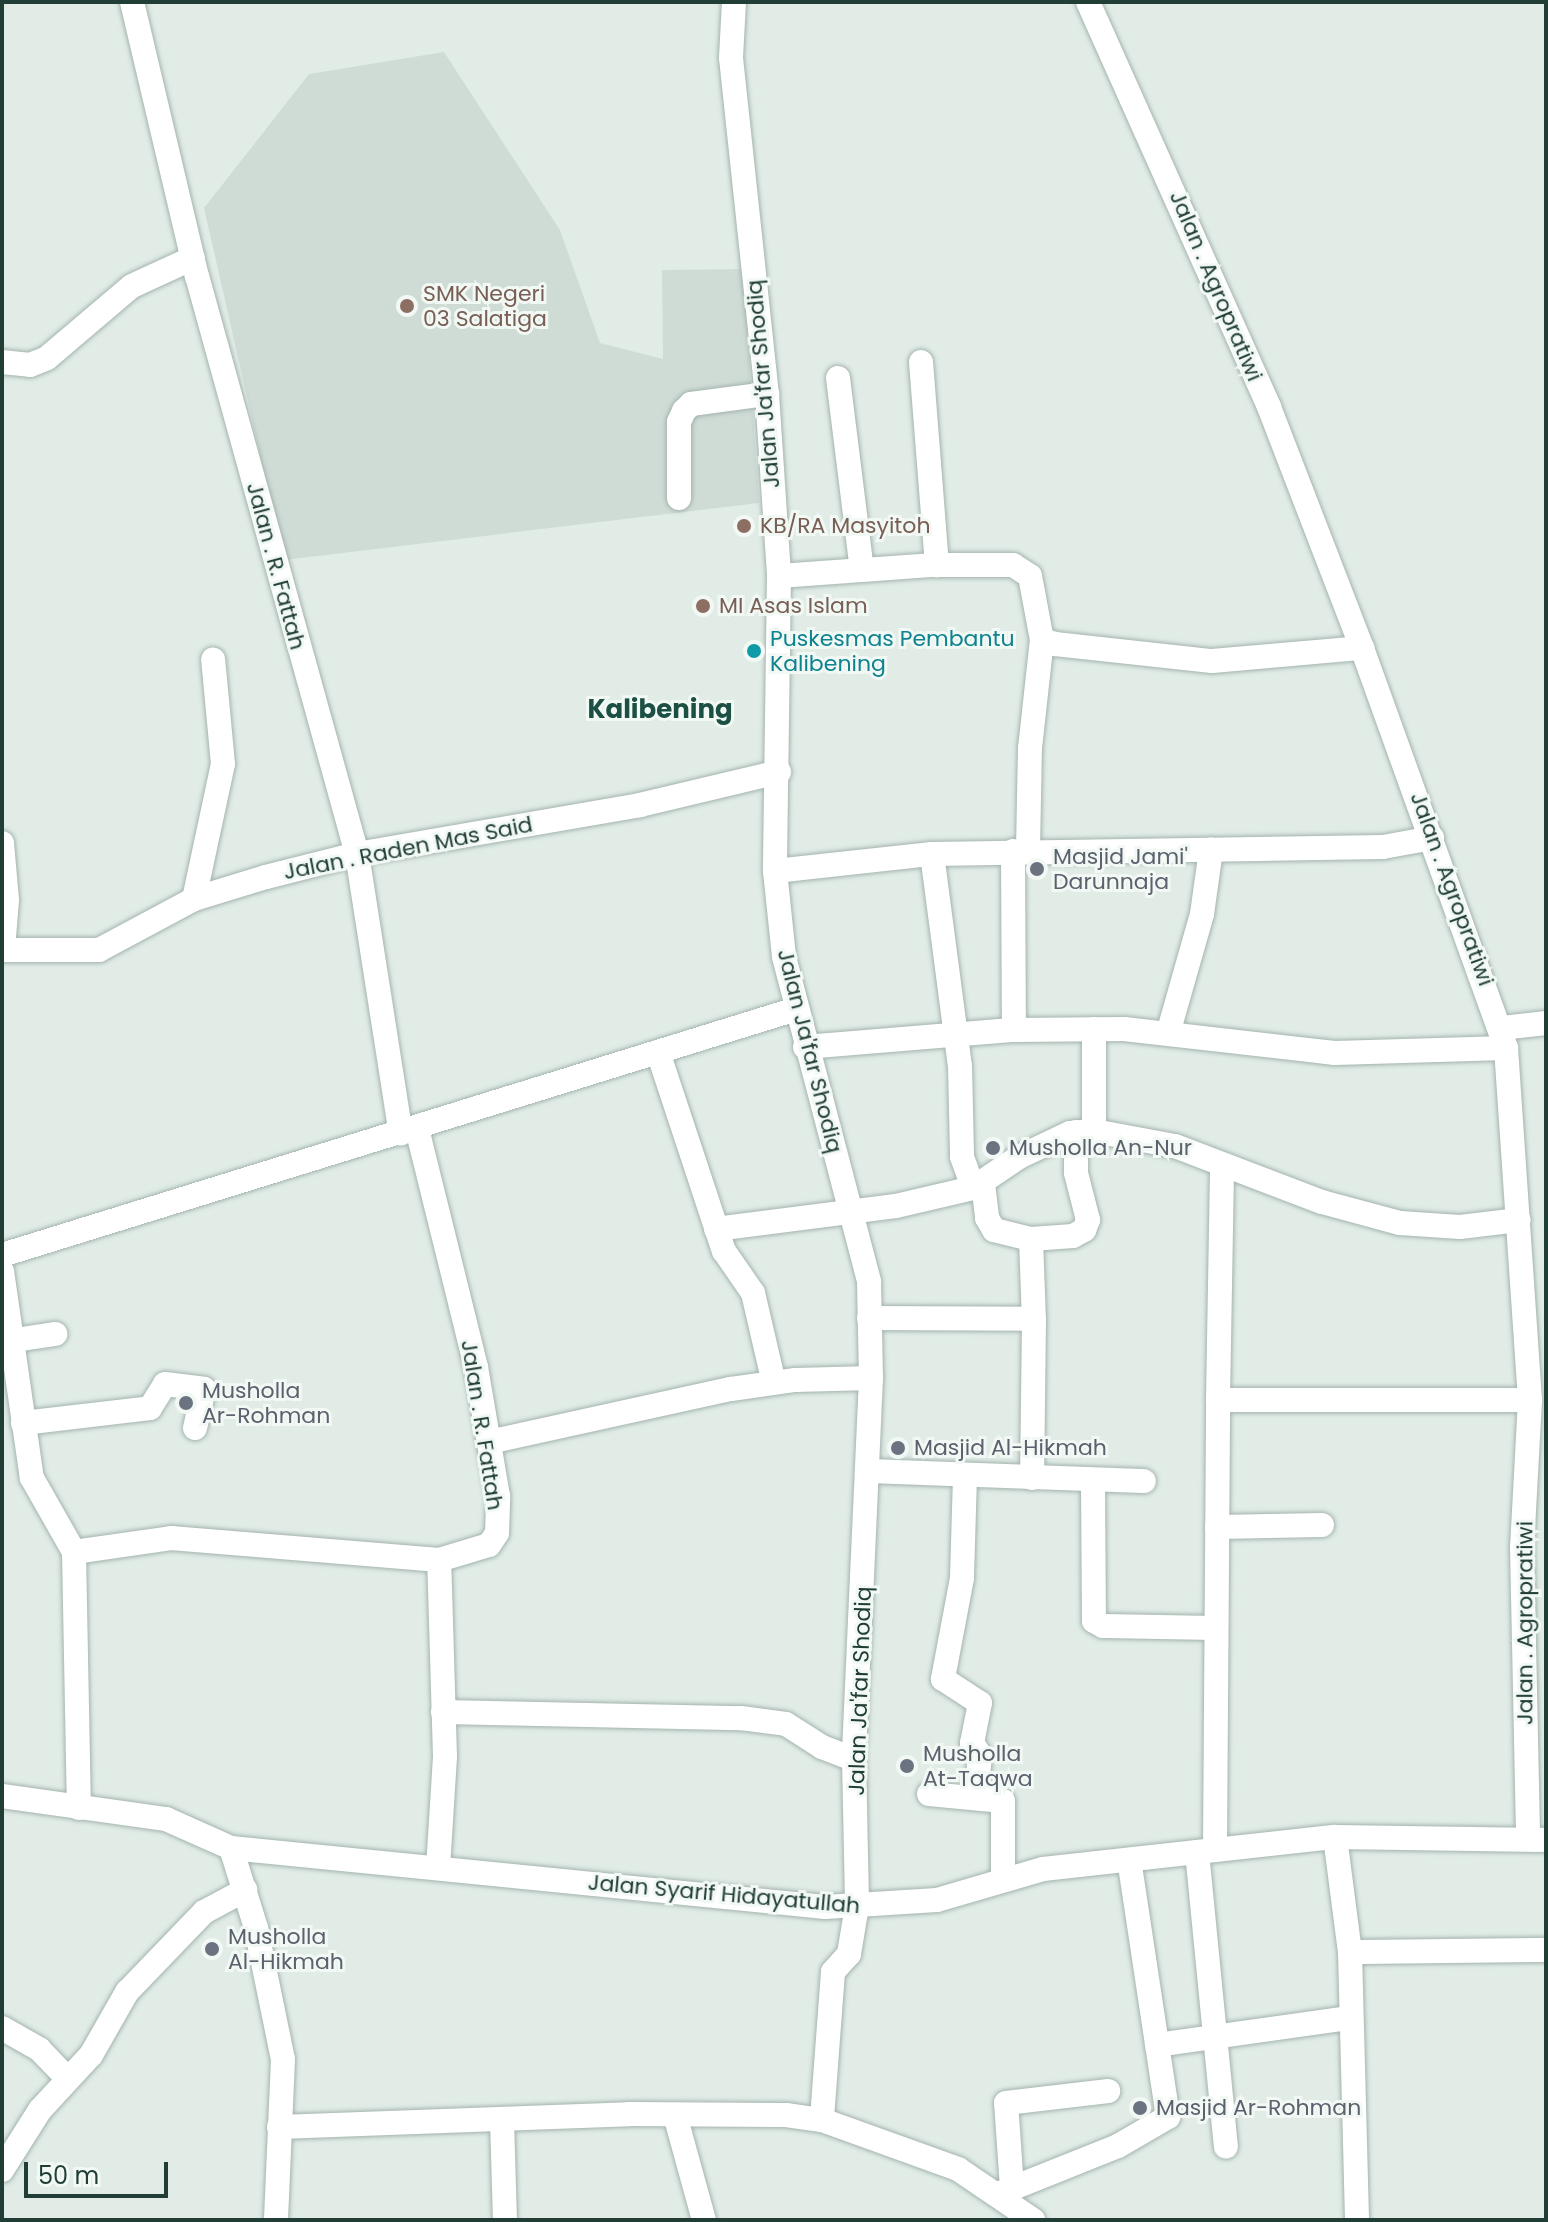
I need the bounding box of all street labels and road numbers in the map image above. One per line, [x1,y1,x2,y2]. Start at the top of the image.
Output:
street label: Jalan . Agropratiwi [1164,187,1268,385]
street label: Jalan Ja'far Shodiq [741,279,785,489]
street label: Jalan . R. Fattah [241,479,311,653]
street label: Jalan . Agropratiwi [1405,789,1499,989]
street label: Jalan . Raden Mas Said [281,811,535,885]
street label: Jalan Ja'far Shodiq [772,946,848,1156]
street label: Jalan . R. Fattah [456,1338,508,1512]
street label: Jalan . Agropratiwi [1512,1521,1538,1725]
street label: Jalan Ja'far Shodiq [843,1586,877,1796]
street label: Jalan Syarif Hidayatullah [587,1869,861,1919]

